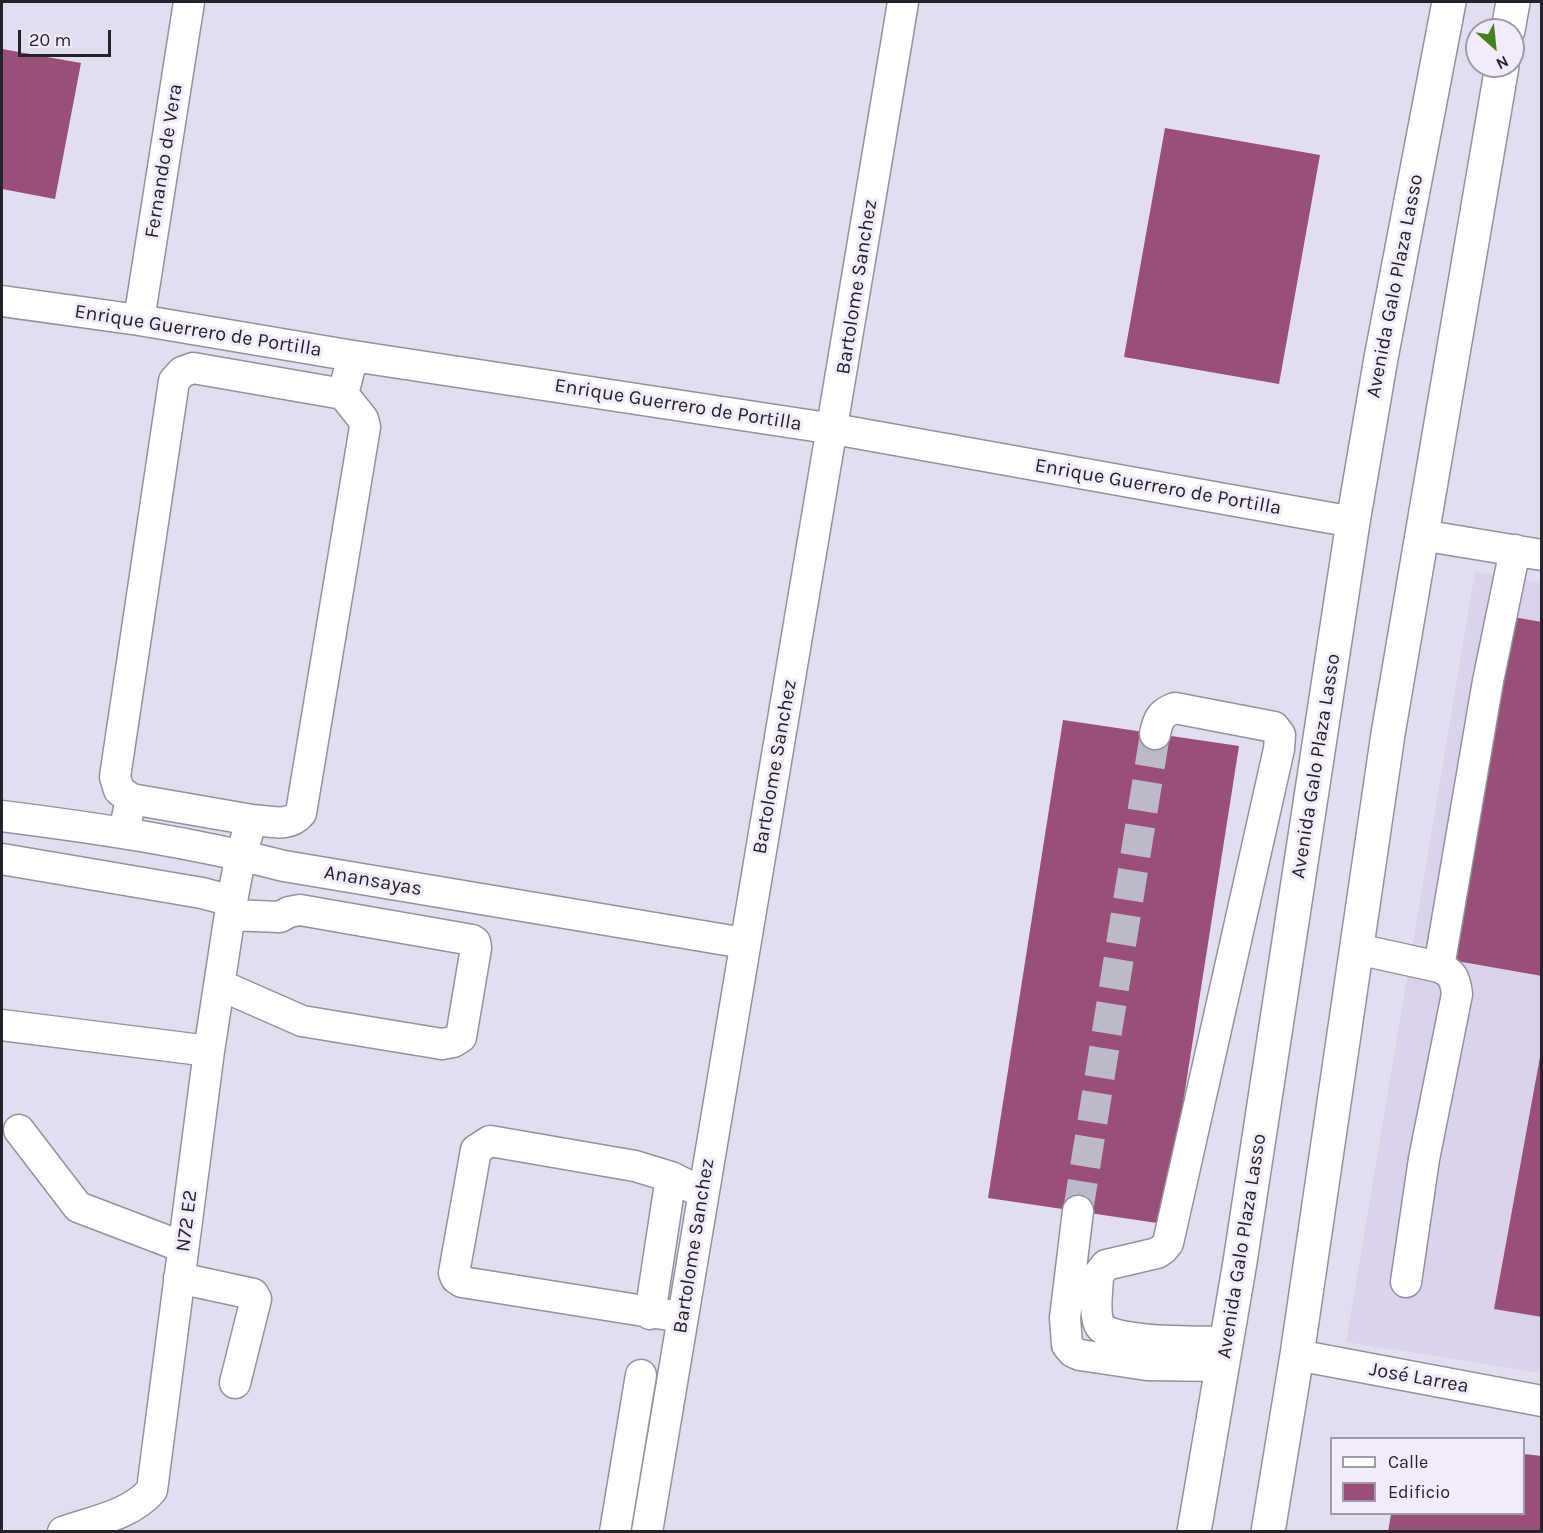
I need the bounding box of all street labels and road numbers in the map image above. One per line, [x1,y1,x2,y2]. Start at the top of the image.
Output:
street label: Fernando de Vera [140,82,188,240]
street label: Avenida Galo Plaza Lasso [1362,172,1428,400]
street label: Bartolome Sanchez [831,198,883,376]
street label: Enrique Guerrero de Portilla [73,300,323,362]
street label: Enrique Guerrero de Portilla [553,374,803,436]
street label: Enrique Guerrero de Portilla [1033,453,1283,521]
street label: Avenida Galo Plaza Lasso [1286,652,1346,880]
street label: Bartolome Sanchez [748,678,802,856]
street label: Anansayas [322,861,424,901]
street label: Avenida Galo Plaza Lasso [1212,1132,1272,1360]
street label: Bartolome Sanchez [668,1157,720,1335]
street label: N72 E2 [171,1189,203,1253]
street label: José Larrea [1367,1357,1471,1399]

